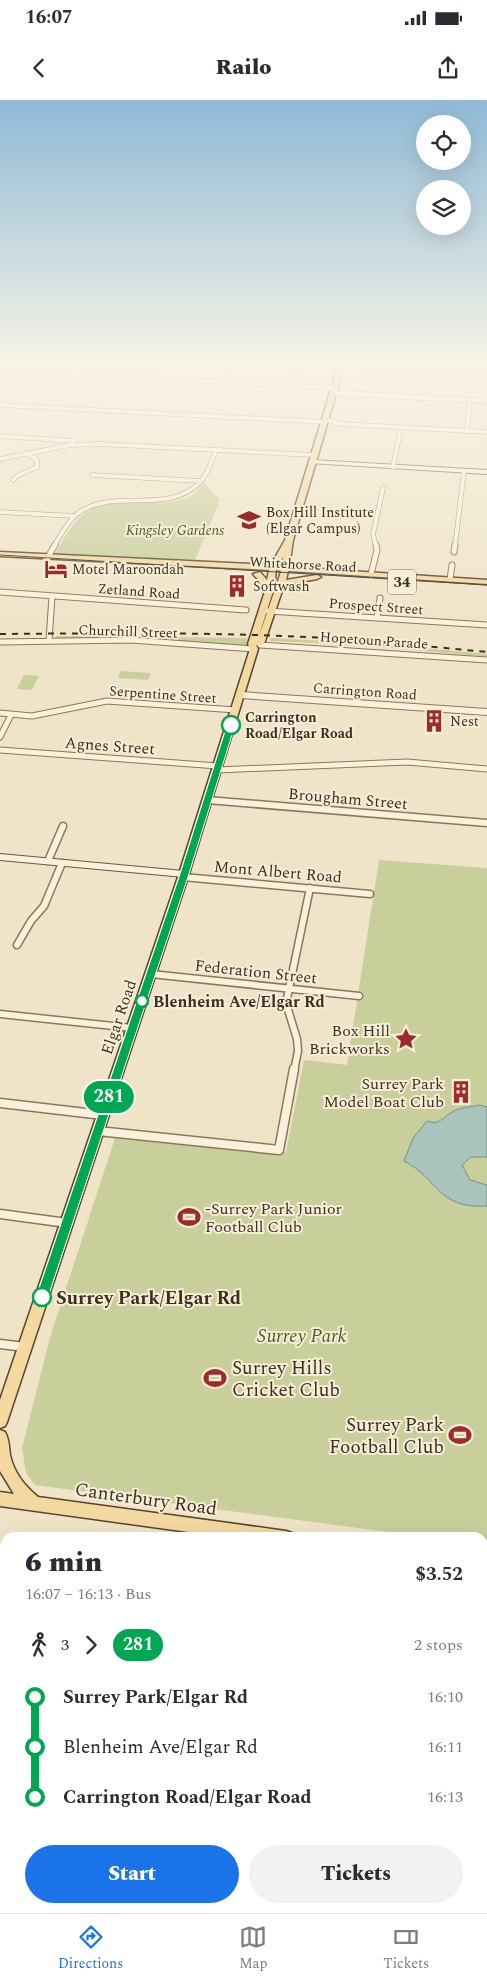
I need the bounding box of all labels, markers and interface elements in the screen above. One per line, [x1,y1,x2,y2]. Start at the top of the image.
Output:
text: 16:07 [25,3,73,32]
text: Railo [216,51,272,84]
icon: back [25,54,53,82]
icon: share [434,54,462,82]
map controls [416,115,471,235]
button: locate [416,115,471,170]
button: layers [416,180,471,235]
place label: Box Hill Institute (Elgar Campus) [266,502,374,539]
school or university icon: Box Hill Institute (Elgar Campus) [236,507,262,533]
park label: Kingsley Gardens [126,520,224,541]
street label: Whitehorse Road [249,551,357,578]
hotel icon: Motel Maroondah [43,556,69,582]
place label: Motel Maroondah [72,559,184,580]
road number: 34 [388,570,416,594]
building icon: Softwash [224,573,250,599]
place label: Softwash [253,576,310,597]
street label: Zetland Road [97,578,181,605]
street label: Prospect Street [328,593,424,620]
street label: Churchill Street [78,619,178,644]
street label: Hopetoun Parade [319,626,429,655]
street label: Carrington Road [312,677,418,706]
street label: Serpentine Street [109,680,217,709]
place label: Carrington Road/Elgar Road [245,707,353,744]
building icon: Nest [421,708,447,734]
place label: Nest [450,711,479,732]
marker: Carrington Road/Elgar Road [221,715,241,735]
street label: Agnes Street [64,731,156,761]
street label: Brougham Street [287,782,409,816]
street label: Mont Albert Road [213,854,343,890]
street label: Federation Street [194,954,319,990]
street label: Elgar Road [95,977,143,1058]
place label: Blenheim Ave/Elgar Rd [153,990,325,1014]
marker: Blenheim Ave/Elgar Rd [135,994,149,1008]
place label: Box Hill Brickworks [309,1019,390,1061]
place icon: Box Hill Brickworks [393,1026,419,1052]
place label: Surrey Park Model Boat Club [323,1072,444,1114]
building icon: Surrey Park Model Boat Club [448,1079,474,1105]
line badge: 281 [80,1081,138,1113]
text: 281 [94,1083,124,1110]
place label: -Surrey Park Junior Football Club [205,1197,342,1239]
sports icon: -Surrey Park Junior Football Club [176,1204,202,1230]
place label: Surrey Park/Elgar Rd [56,1284,241,1313]
marker: Surrey Park/Elgar Rd [32,1287,52,1307]
park label: Surrey Park [257,1322,347,1351]
place label: Surrey Hills Cricket Club [232,1354,340,1405]
sports icon: Surrey Hills Cricket Club [202,1365,228,1391]
place label: Surrey Park Football Club [329,1411,444,1462]
sports icon: Surrey Park Football Club [447,1422,473,1448]
street label: Canterbury Road [73,1475,219,1524]
text: 6 min [25,1541,102,1584]
text: $3.52 [415,1560,463,1589]
text: 16:07 – 16:13 · Bus [25,1582,151,1606]
icon: walk [25,1631,53,1659]
icon: forward [77,1631,105,1659]
text: 281 [123,1631,153,1658]
text: 3 [61,1633,69,1657]
text: 2 stops [414,1633,463,1657]
text: Surrey Park/Elgar Rd [63,1683,248,1712]
text: 16:10 [427,1685,463,1709]
text: Blenheim Ave/Elgar Rd [63,1733,258,1762]
text: 16:11 [427,1735,463,1759]
text: Carrington Road/Elgar Road [63,1783,312,1812]
text: 16:13 [427,1785,463,1809]
button: Start [25,1845,239,1903]
button: Tickets [249,1845,463,1903]
tab: Directions [58,1923,123,1974]
tab: Map [239,1923,267,1974]
tab: Tickets [383,1923,429,1974]

